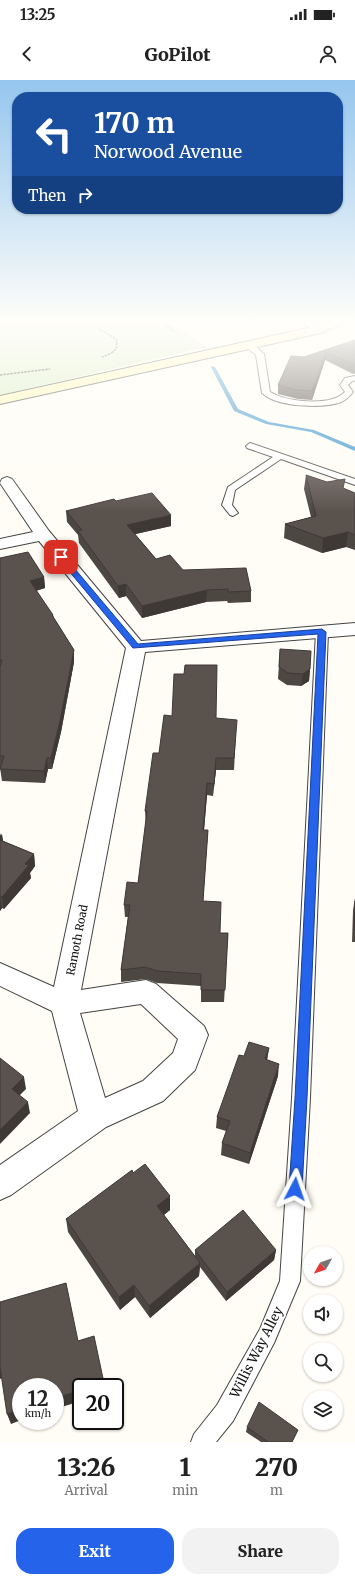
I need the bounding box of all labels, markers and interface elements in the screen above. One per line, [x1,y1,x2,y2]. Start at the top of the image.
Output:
text: 13:25 [20,5,56,24]
icon: back [16,43,38,65]
text: GoPilot [144,43,211,66]
icon: person [317,43,339,65]
text: 170 m [94,105,175,141]
icon: left [28,108,80,160]
text: Norwood Avenue [94,140,242,163]
icon: right [74,184,96,206]
text: Then [28,186,66,205]
pin [44,540,78,574]
icon: arrive [50,546,72,568]
street label: Ramoth Road [63,903,91,977]
position arrow [274,1168,316,1210]
north arrow [303,1246,343,1286]
map controls [303,1246,343,1430]
button: sound [303,1294,343,1334]
street label: Willis Way Alley [226,1303,287,1402]
button: search [303,1342,343,1382]
speed limit sign: 20 [72,1378,124,1430]
text: 12 [28,1386,48,1411]
button: layers [303,1390,343,1430]
text: km/h [25,1407,51,1420]
text: 13:26 [57,1452,115,1483]
text: 1 [180,1452,191,1483]
text: 270 [255,1452,298,1483]
text: Arrival [64,1482,108,1499]
text: min [172,1482,198,1499]
text: m [270,1482,283,1499]
button: Exit [16,1528,174,1574]
button: Share [182,1528,339,1574]

